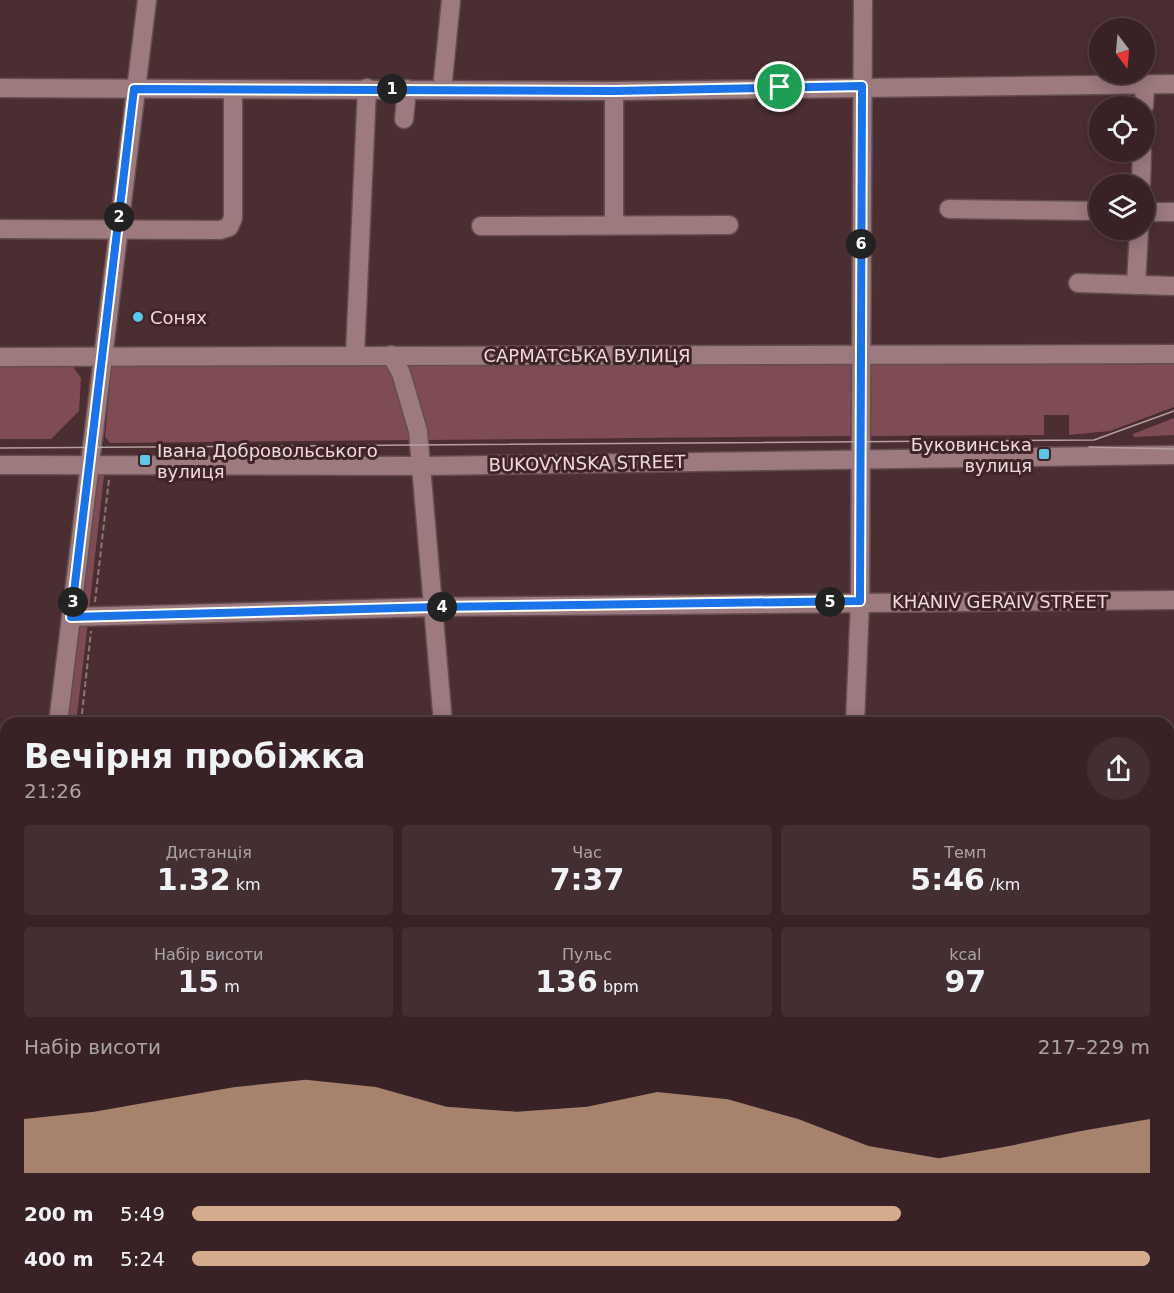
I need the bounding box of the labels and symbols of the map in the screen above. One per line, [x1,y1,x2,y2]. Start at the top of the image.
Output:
north arrow [1089,18,1155,84]
pin [754,61,805,112]
pin: 1 [377,74,407,104]
pin: 2 [104,202,134,232]
pin: 6 [846,229,876,259]
place label: Сонях [150,307,207,328]
marker: Сонях [131,310,145,324]
street label: САРМАТСЬКА ВУЛИЦЯ [483,345,691,366]
place label: Буковинська вулиця [911,434,1032,476]
place label: Івана Добровольського вулиця [157,440,378,482]
marker: Буковинська вулиця [1037,447,1051,461]
street label: BUKOVYNSKA STREET [489,451,686,475]
marker: Івана Добровольського вулиця [138,453,152,467]
pin: 3 [58,587,88,617]
pin: 5 [815,587,845,617]
street label: KHANIV GERAIV STREET [892,591,1109,612]
pin: 4 [427,592,457,622]

